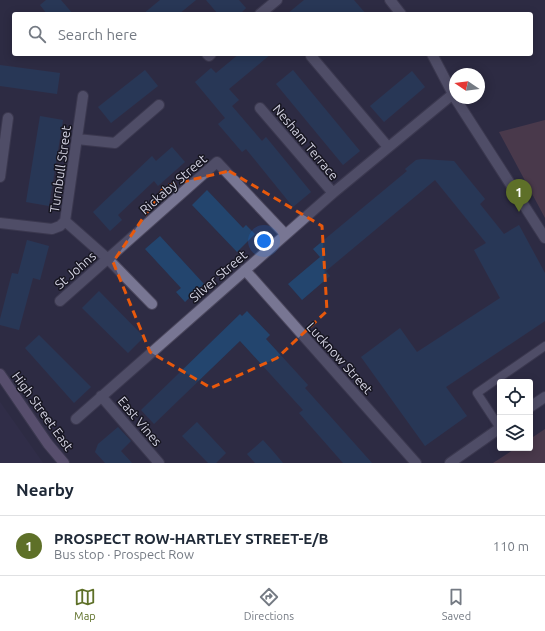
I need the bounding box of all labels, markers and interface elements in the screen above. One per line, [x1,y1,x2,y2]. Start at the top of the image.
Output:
search box [12,12,533,56]
icon: search [26,23,48,45]
text: Search here [58,26,137,43]
north arrow [449,68,485,104]
street label: Nesham Terrace [270,102,342,182]
street label: Turnbull Street [47,125,73,213]
street label: Rickaby Street [137,151,209,217]
pin: 1 [506,179,532,212]
your location [254,231,274,251]
street label: Silver Street [187,247,249,305]
street label: St Johns [52,248,98,291]
street label: Lucknow Street [304,319,376,397]
street label: High Street East [10,369,76,453]
map controls [497,379,533,451]
button: locate [497,379,533,415]
street label: East Vines [115,394,165,449]
button: layers [497,415,533,451]
text: Nearby [16,480,74,499]
text: PROSPECT ROW-HARTLEY STREET-E/B [54,530,329,547]
text: 1 [25,539,33,553]
text: 110 m [493,539,529,553]
text: Bus stop · Prospect Row [54,547,194,561]
tab: Map [74,586,96,622]
tab: Directions [244,586,294,622]
tab: Saved [442,586,471,622]

